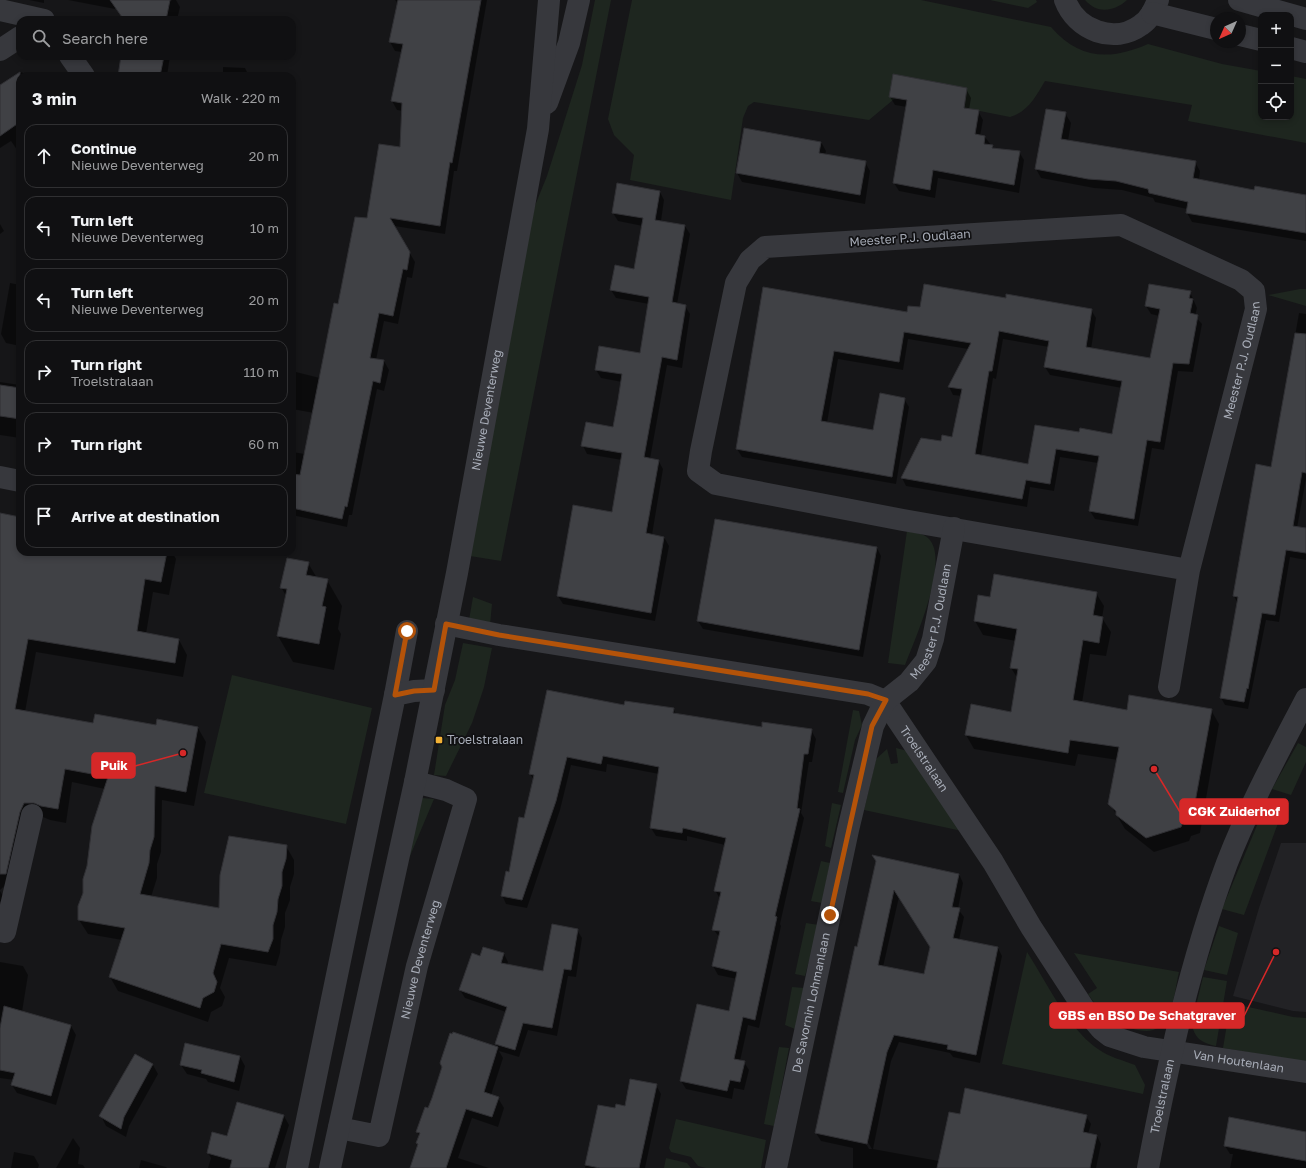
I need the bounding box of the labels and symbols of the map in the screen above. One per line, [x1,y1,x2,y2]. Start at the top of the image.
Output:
north arrow [1210,12,1246,48]
street label: Meester P.J. Oudlaan [849,226,971,249]
street label: Meester P.J. Oudlaan [1220,301,1263,421]
street label: Nieuwe Deventerweg [468,348,505,472]
street label: Meester P.J. Oudlaan [906,562,954,682]
route start [398,622,416,640]
street label: Troelstralaan [897,723,952,795]
place label: Troelstralaan [447,732,523,747]
marker: Troelstralaan [434,735,444,745]
callout: Puik [92,753,135,778]
text: Puik [100,757,128,773]
callout: CGK Zuiderhof [1180,799,1288,824]
text: CGK Zuiderhof [1188,803,1280,819]
street label: Nieuwe Deventerweg [397,898,443,1021]
route end [821,906,839,924]
street label: De Savornin Lohmanlaan [788,931,833,1074]
callout: GBS en BSO De Schatgraver [1050,1003,1244,1028]
text: GBS en BSO De Schatgraver [1058,1007,1236,1023]
street label: Van Houtenlaan [1192,1047,1285,1076]
street label: Troelstralaan [1147,1057,1177,1135]

